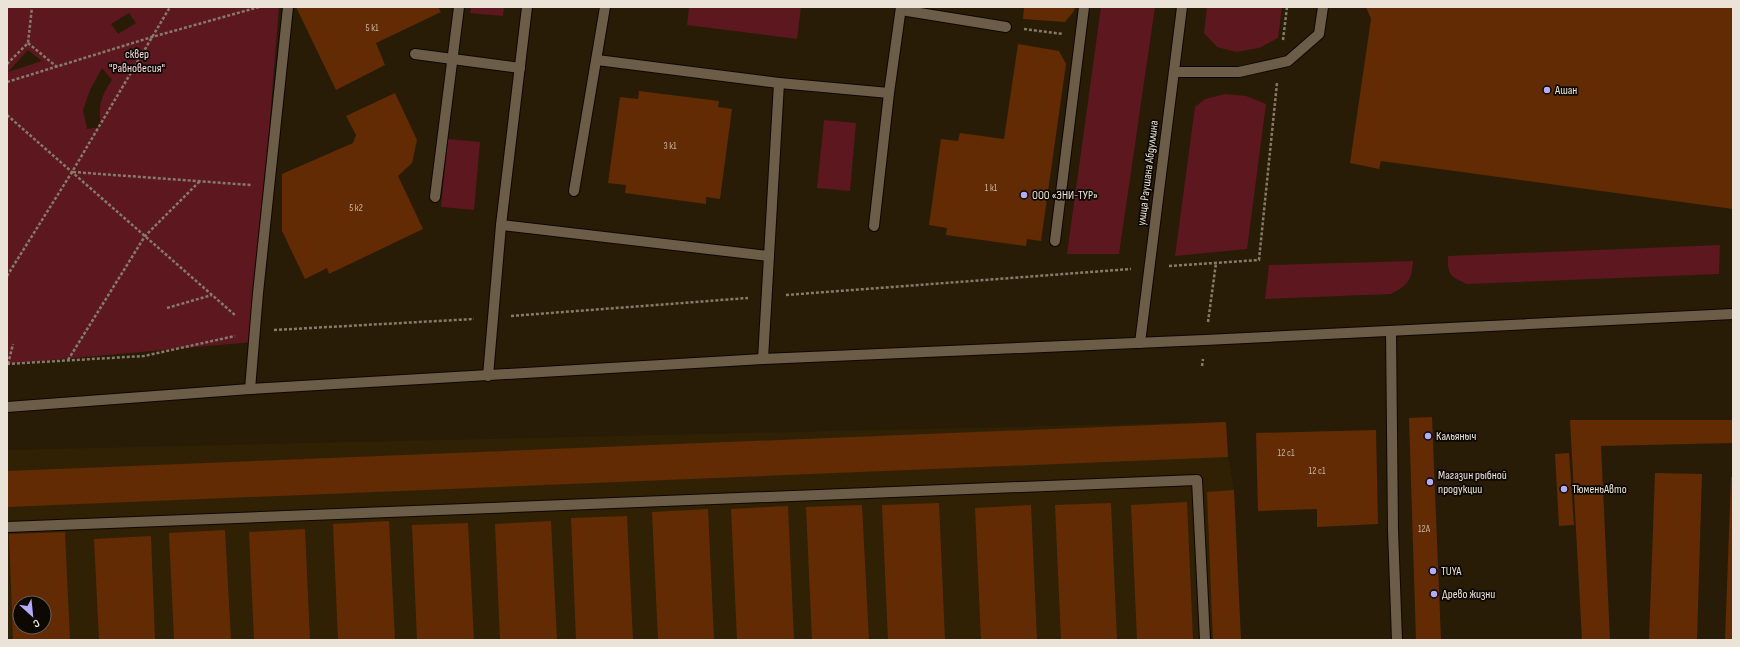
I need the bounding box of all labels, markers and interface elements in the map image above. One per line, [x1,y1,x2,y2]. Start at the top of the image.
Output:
house number: 5 к1 [366,22,379,34]
park label: сквер "Равновесия" [109,47,165,76]
place label: Ашан [1554,83,1577,98]
marker: Ашан [1542,85,1552,95]
street label: улица Раушана Абдуллина [1134,119,1162,227]
house number: 3 к1 [663,140,677,152]
house number: 1 к1 [985,182,998,194]
place label: ООО «ЭНИ-ТУР» [1032,188,1098,203]
marker: ООО «ЭНИ-ТУР» [1019,190,1029,200]
house number: 5 к2 [349,202,363,214]
place label: Кальяныч [1436,429,1476,444]
marker: Кальяныч [1423,431,1433,441]
house number: 12 с1 [1278,447,1295,459]
house number: 12 с1 [1309,465,1326,477]
place label: Магазин рыбной продукции [1438,468,1507,497]
marker: Магазин рыбной продукции [1425,477,1435,487]
place label: ТюменьАвто [1572,482,1627,497]
marker: ТюменьАвто [1559,484,1569,494]
house number: 12А [1418,523,1431,535]
place label: TUYA [1441,564,1462,579]
marker: TUYA [1428,566,1438,576]
place label: Древо жизни [1442,587,1495,602]
marker: Древо жизни [1429,589,1439,599]
north arrow [12,595,52,635]
text: С [31,616,42,631]

